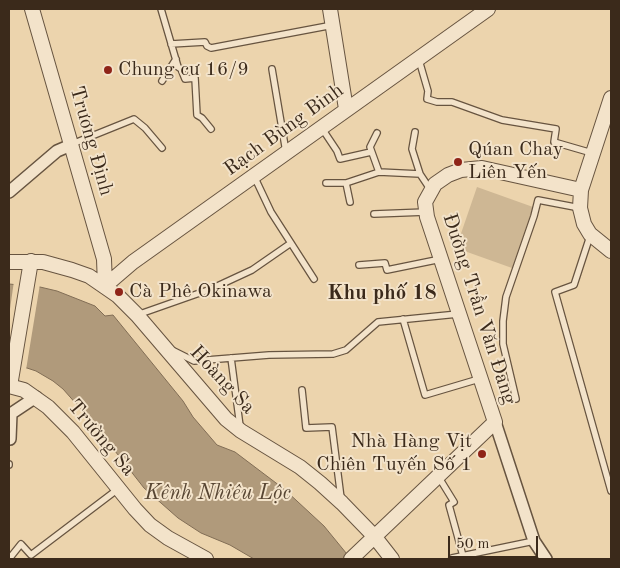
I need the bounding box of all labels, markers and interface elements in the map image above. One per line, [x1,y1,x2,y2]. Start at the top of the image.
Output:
place label: Chung cư 16/9 [118,58,249,82]
marker: Chung cư 16/9 [102,64,114,76]
street label: Rạch Bùng Binh [220,79,348,181]
street label: Trương Định [64,84,118,198]
place label: Qúan Chay Liên Yến [468,138,563,185]
marker: Qúan Chay Liên Yến [452,156,464,168]
street label: Đường Trần Văn Đang [437,210,521,408]
place label: Cà Phê Okinawa [129,280,272,304]
district label: Khu phố 18 [327,280,437,306]
marker: Cà Phê Okinawa [113,286,125,298]
street label: Hoàng Sa [184,341,260,419]
street label: Trường Sa [62,395,140,481]
place label: Nhà Hàng Vịt Chiên Tuyến Số 1 [316,430,472,477]
marker: Nhà Hàng Vịt Chiên Tuyến Số 1 [476,448,488,460]
water label: Kênh Nhiêu Lộc [145,480,291,506]
scale bar [450,526,540,558]
text: 50 m [456,537,490,552]

